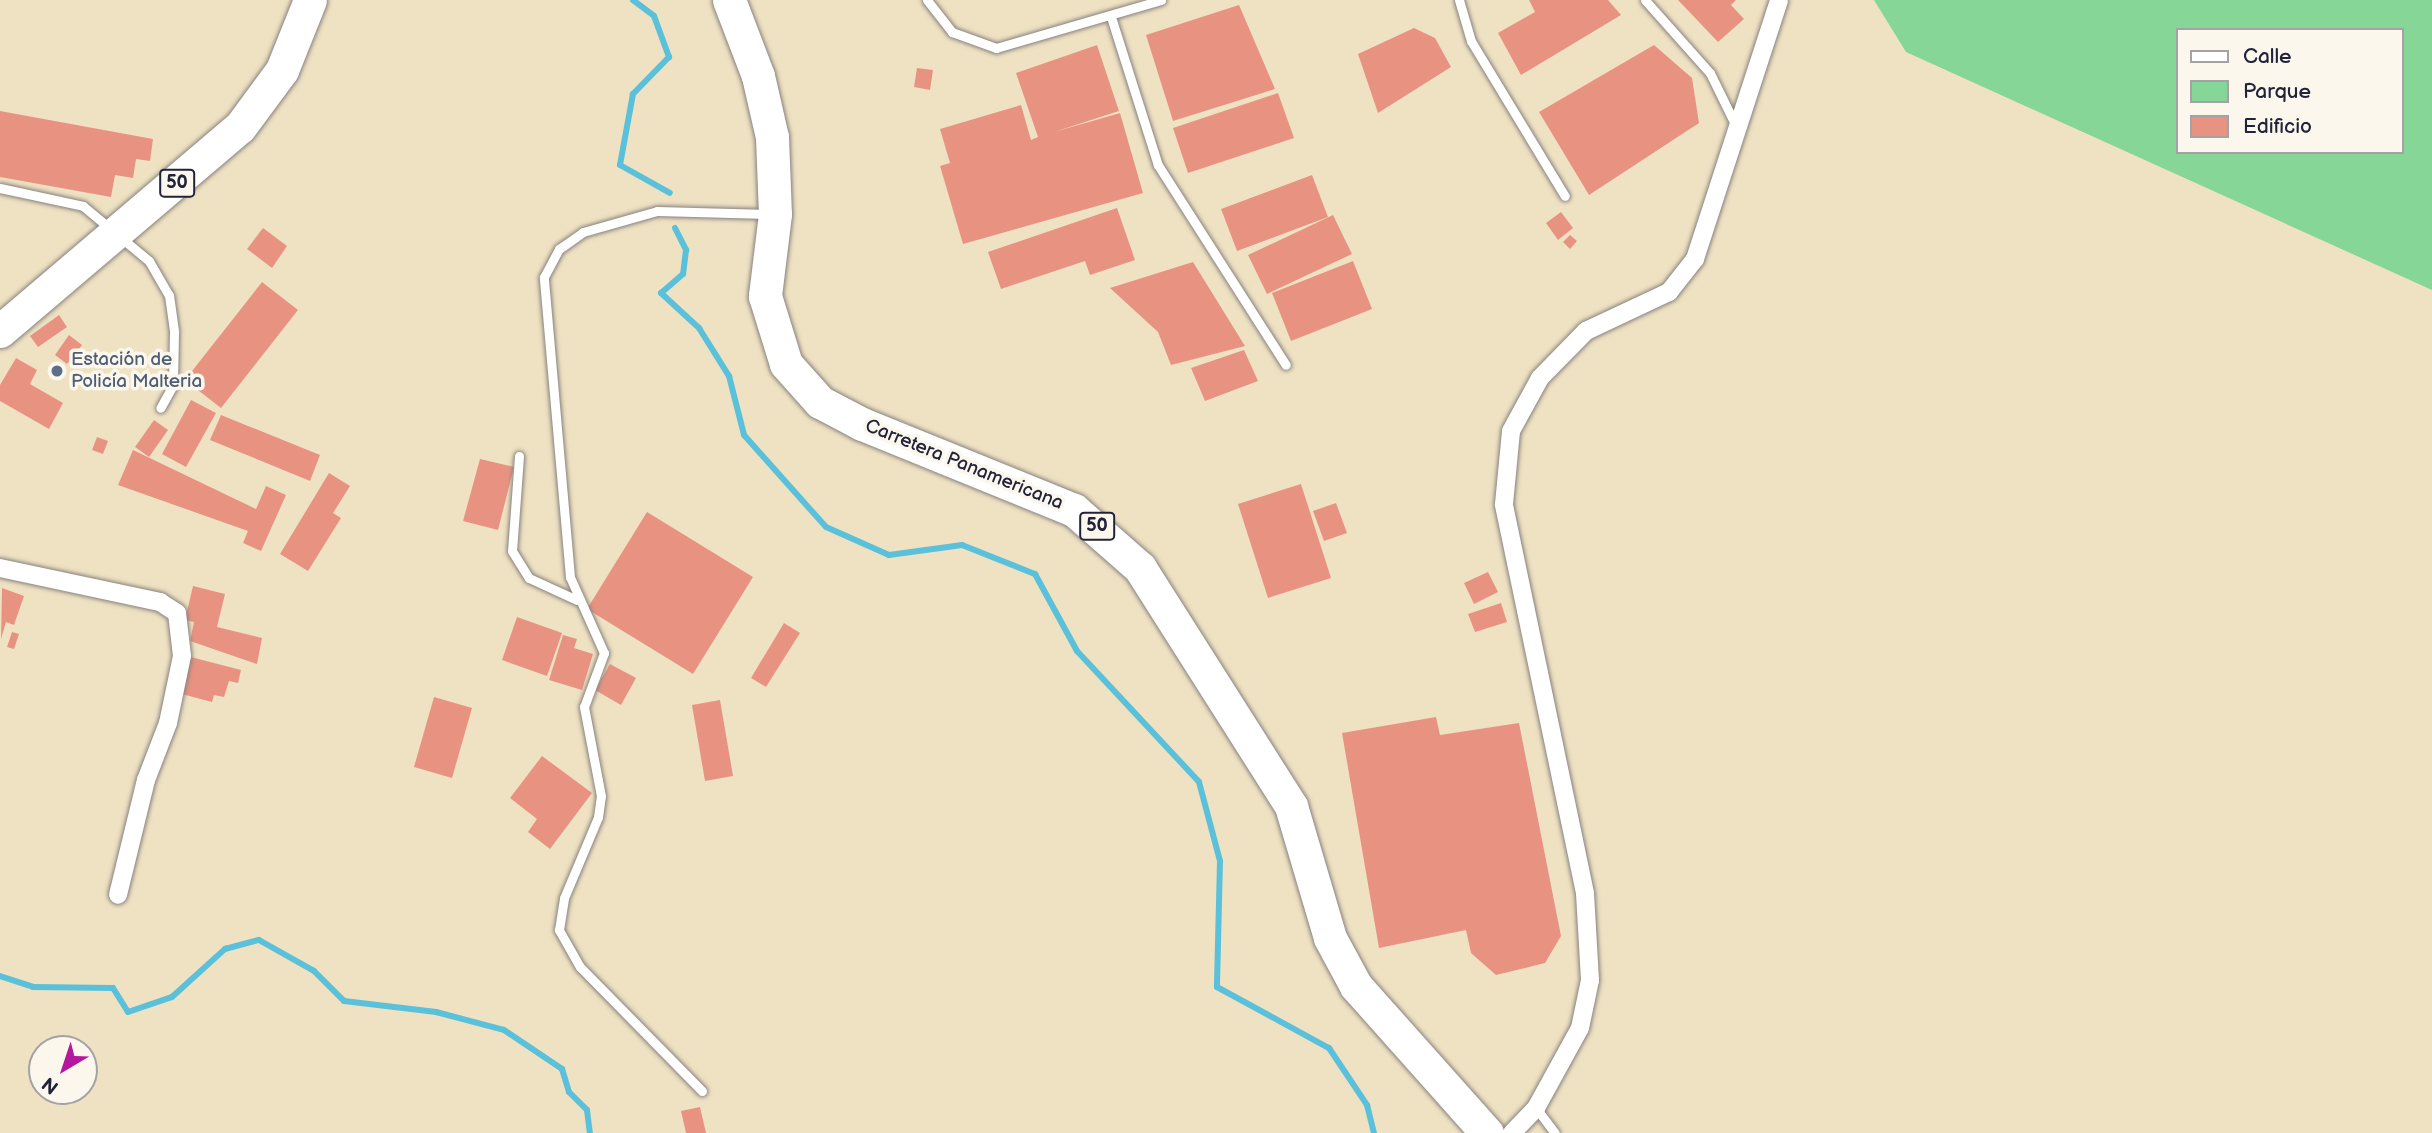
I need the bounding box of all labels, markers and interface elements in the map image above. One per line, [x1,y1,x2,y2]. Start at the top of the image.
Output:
legend [2176,28,2404,154]
text: Calle [2243,44,2292,69]
text: Parque [2243,79,2311,104]
text: Edificio [2243,114,2312,139]
road number: 50 [158,168,196,198]
place label: Estación de Policía Malteria [71,349,202,393]
marker: Estación de Policía Malteria [49,363,65,379]
street label: Carretera Panamericana [862,415,1066,515]
road number: 50 [1078,512,1116,540]
north arrow [28,1035,98,1105]
text: N [38,1072,64,1099]

